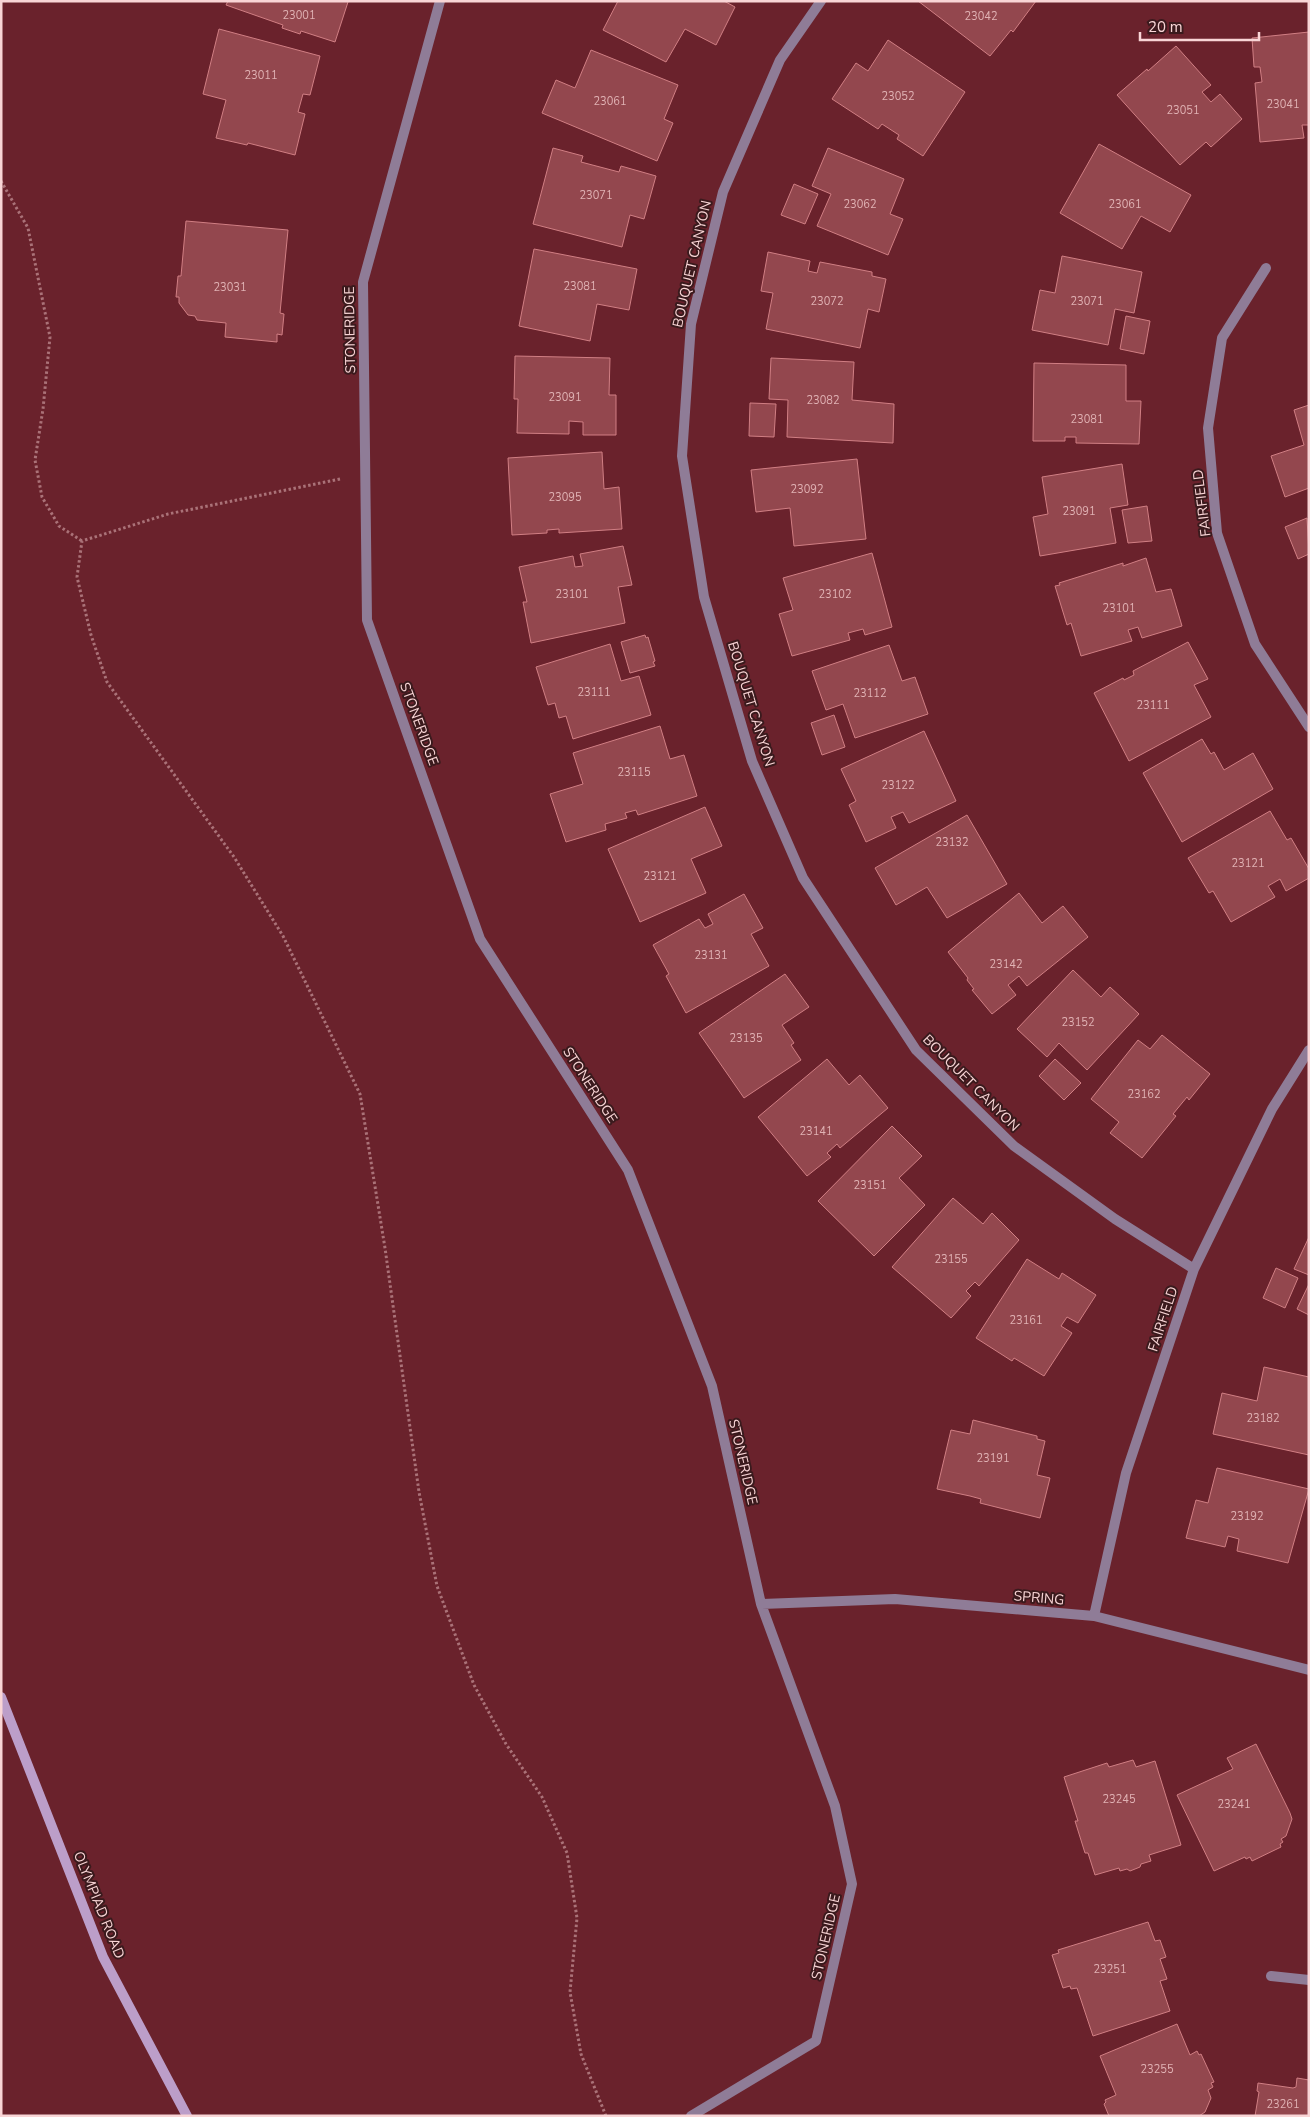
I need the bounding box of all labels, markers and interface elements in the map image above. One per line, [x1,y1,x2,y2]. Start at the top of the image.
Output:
house number: 23001 [283,8,316,23]
house number: 23042 [965,9,998,24]
scale bar [1140,10,1259,42]
text: 20 m [1148,17,1183,37]
house number: 23011 [245,68,278,83]
house number: 23052 [882,89,915,104]
house number: 23061 [594,94,627,109]
house number: 23041 [1267,97,1300,112]
house number: 23051 [1167,103,1200,118]
house number: 23071 [580,188,613,203]
house number: 23062 [844,197,877,212]
house number: 23061 [1109,197,1142,212]
street label: BOUQUET CANYON [668,199,716,329]
house number: 23081 [564,279,597,294]
house number: 23031 [214,280,247,295]
street label: STONERIDGE [340,286,360,374]
house number: 23072 [811,294,844,309]
house number: 23071 [1071,294,1104,309]
house number: 23091 [549,390,582,405]
house number: 23082 [807,393,840,408]
house number: 23081 [1071,412,1104,427]
street label: FAIRFIELD [1188,468,1216,538]
house number: 23092 [791,482,824,497]
house number: 23095 [549,490,582,505]
house number: 23091 [1063,504,1096,519]
house number: 23101 [556,587,589,602]
house number: 23102 [819,587,852,602]
house number: 23101 [1103,601,1136,616]
street label: BOUQUET CANYON [723,639,779,769]
street label: STONERIDGE [395,680,443,768]
house number: 23111 [578,685,611,700]
house number: 23112 [854,686,887,701]
house number: 23111 [1137,698,1170,713]
house number: 23115 [618,765,651,780]
house number: 23122 [882,778,915,793]
house number: 23132 [936,835,969,850]
house number: 23121 [1232,856,1265,871]
house number: 23121 [644,869,677,884]
house number: 23131 [695,948,728,963]
house number: 23142 [990,957,1023,972]
house number: 23152 [1062,1015,1095,1030]
street label: BOUQUET CANYON [918,1030,1024,1136]
house number: 23135 [730,1031,763,1046]
street label: STONERIDGE [558,1043,622,1127]
house number: 23162 [1128,1087,1161,1102]
house number: 23141 [800,1124,833,1139]
house number: 23151 [854,1178,887,1193]
house number: 23155 [935,1252,968,1267]
street label: FAIRFIELD [1144,1284,1182,1354]
house number: 23161 [1010,1313,1043,1328]
house number: 23182 [1247,1411,1280,1426]
street label: STONERIDGE [724,1417,762,1507]
house number: 23191 [977,1451,1010,1466]
house number: 23192 [1231,1509,1264,1524]
street label: SPRING [1013,1586,1065,1610]
house number: 23245 [1103,1792,1136,1807]
house number: 23241 [1218,1797,1251,1812]
street label: OLYMPIAD ROAD [69,1848,129,1962]
street label: STONERIDGE [807,1892,845,1982]
house number: 23251 [1094,1962,1127,1977]
house number: 23255 [1141,2062,1174,2077]
house number: 23261 [1267,2097,1300,2112]

